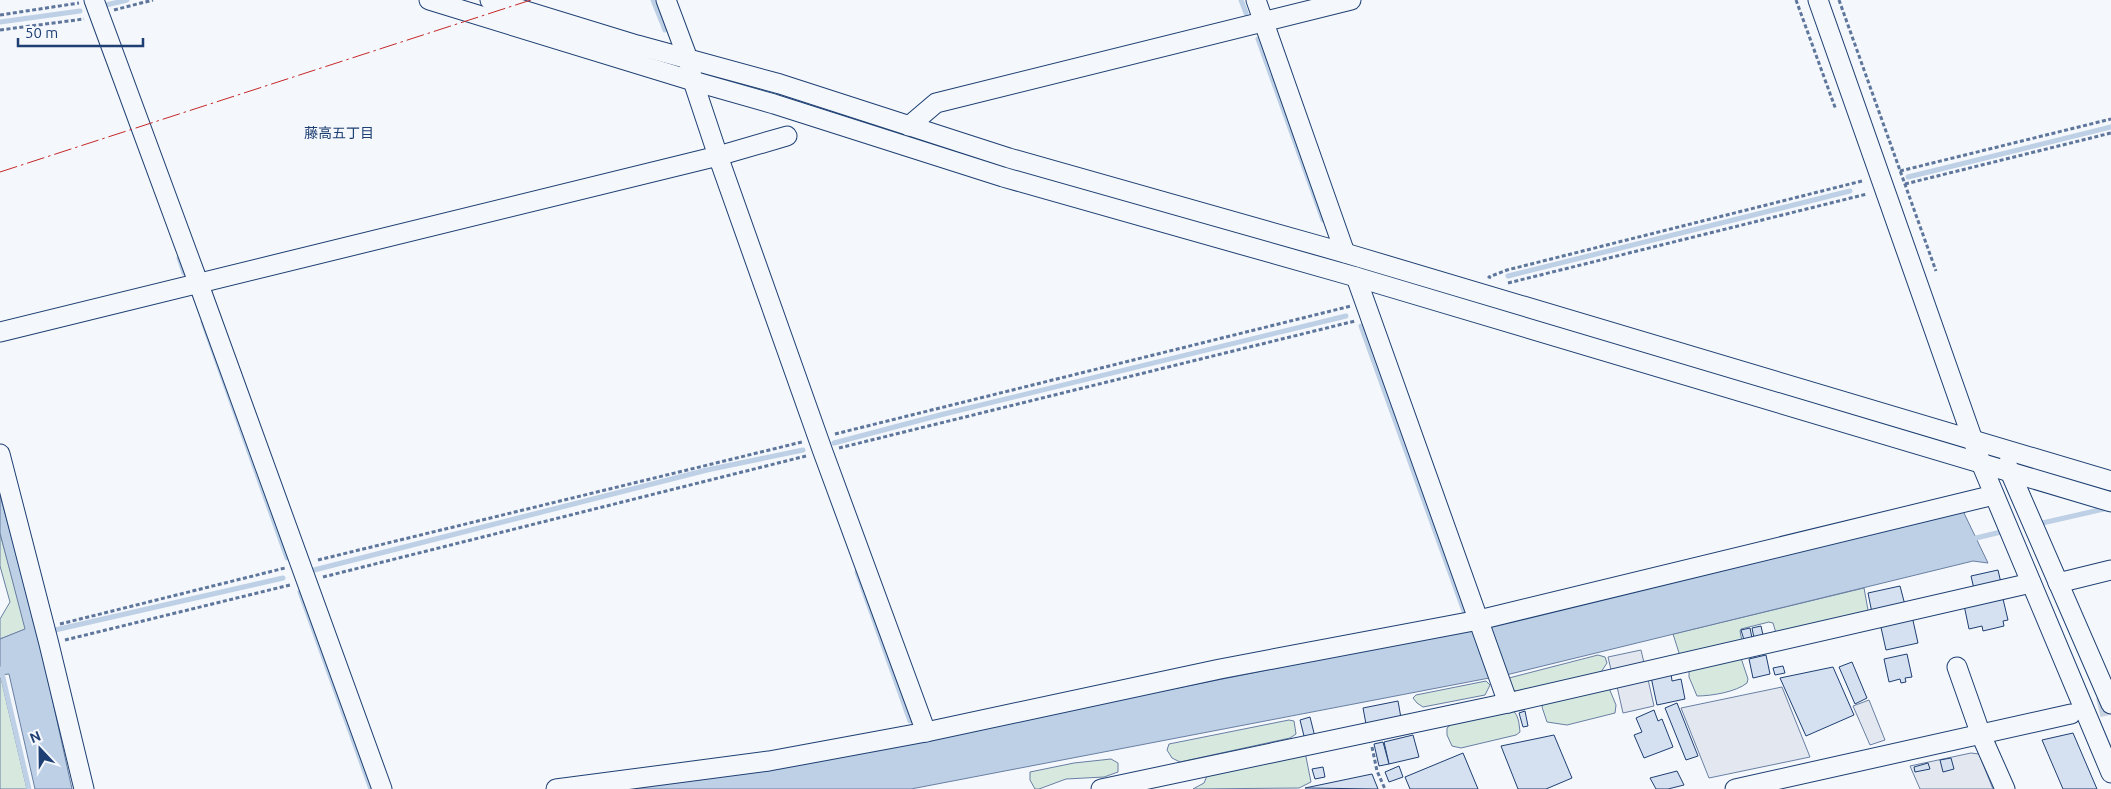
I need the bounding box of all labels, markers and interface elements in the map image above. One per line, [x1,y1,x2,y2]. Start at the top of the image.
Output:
scale bar [18,15,142,47]
text: 50 m [25,24,58,41]
district label: 藤高五丁目 [304,125,374,141]
north arrow [15,724,65,774]
text: N [27,728,43,746]

